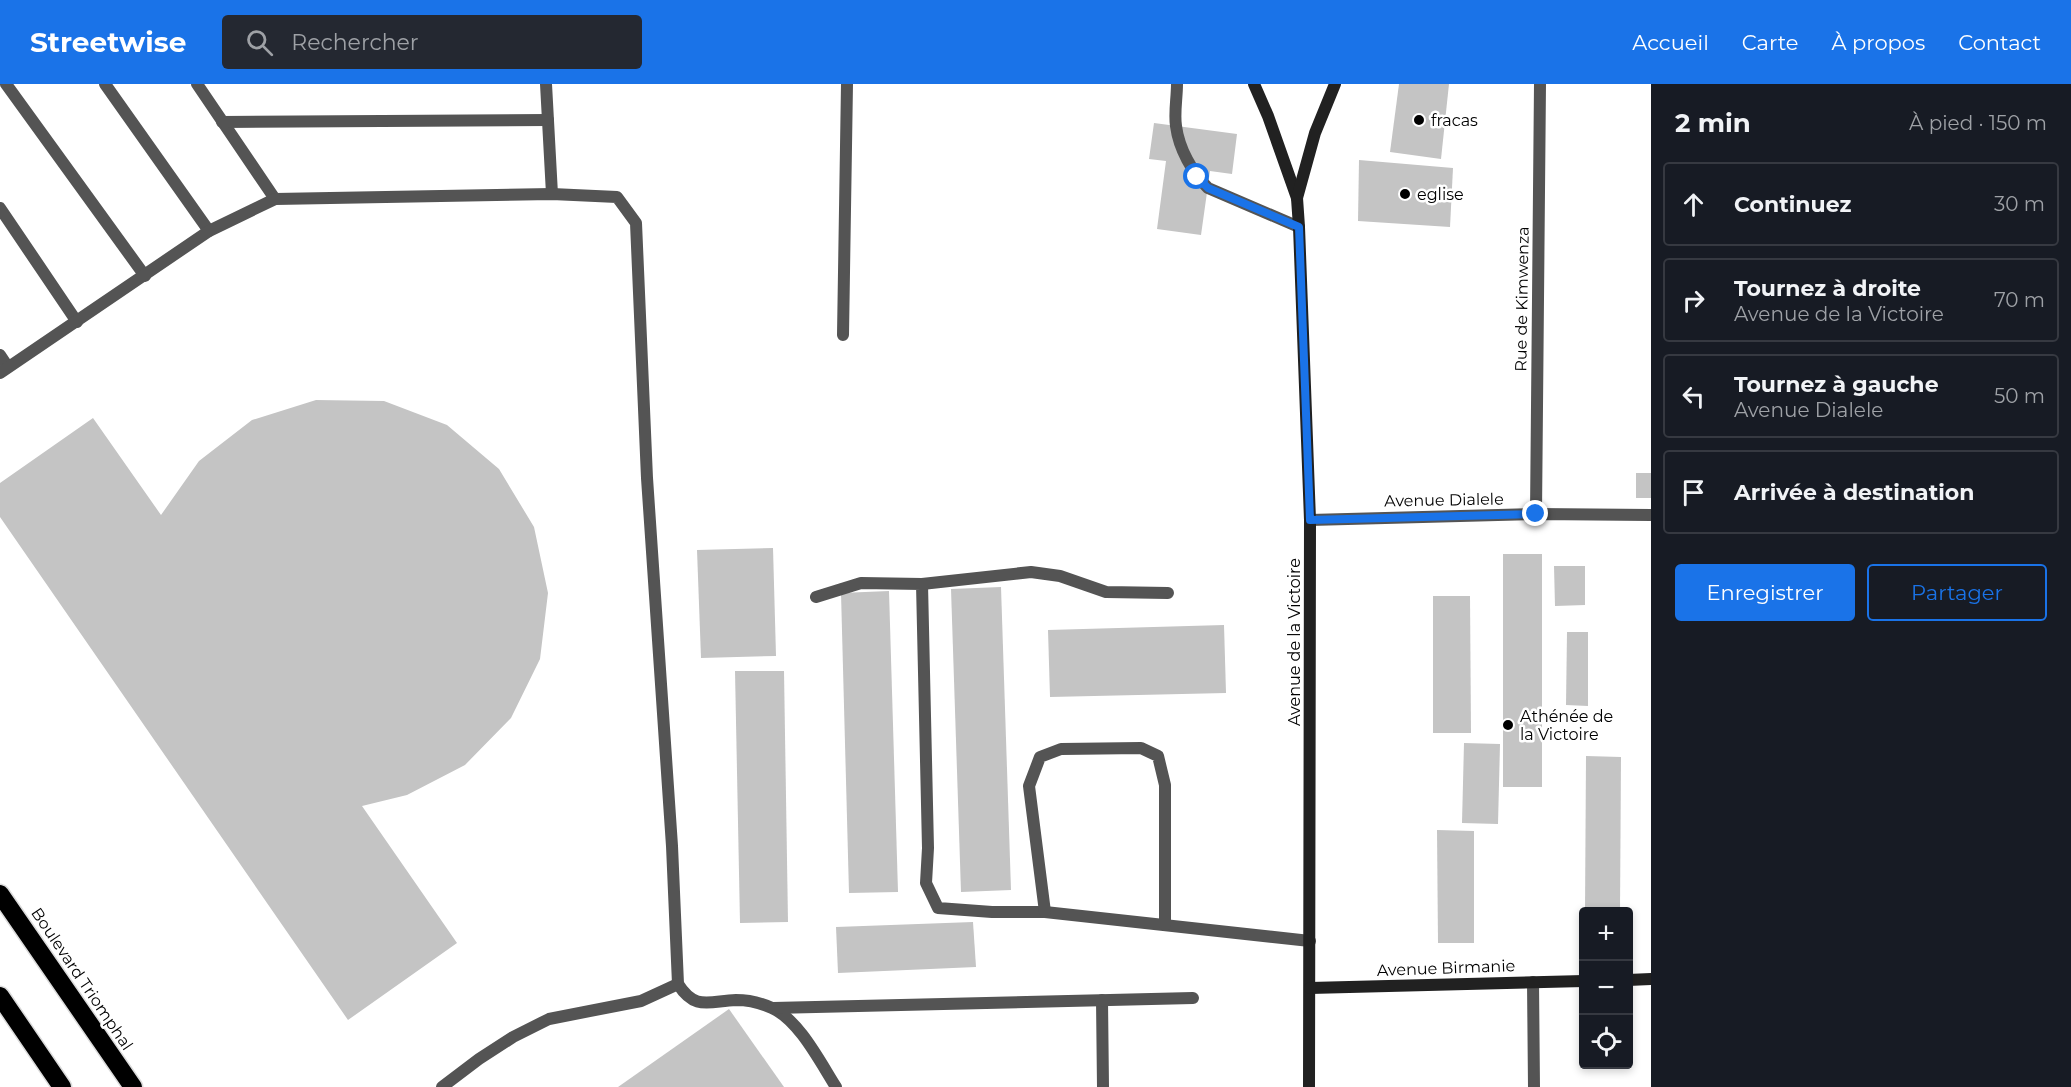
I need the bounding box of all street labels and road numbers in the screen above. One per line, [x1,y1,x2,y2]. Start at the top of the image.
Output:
street label: Rue de Kimwenza [1511,226,1533,372]
street label: Avenue Dialele [1384,489,1504,511]
street label: Avenue de la Victoire [1285,558,1304,726]
street label: Boulevard Triomphal [27,904,137,1054]
street label: Avenue Birmanie [1376,956,1516,980]

